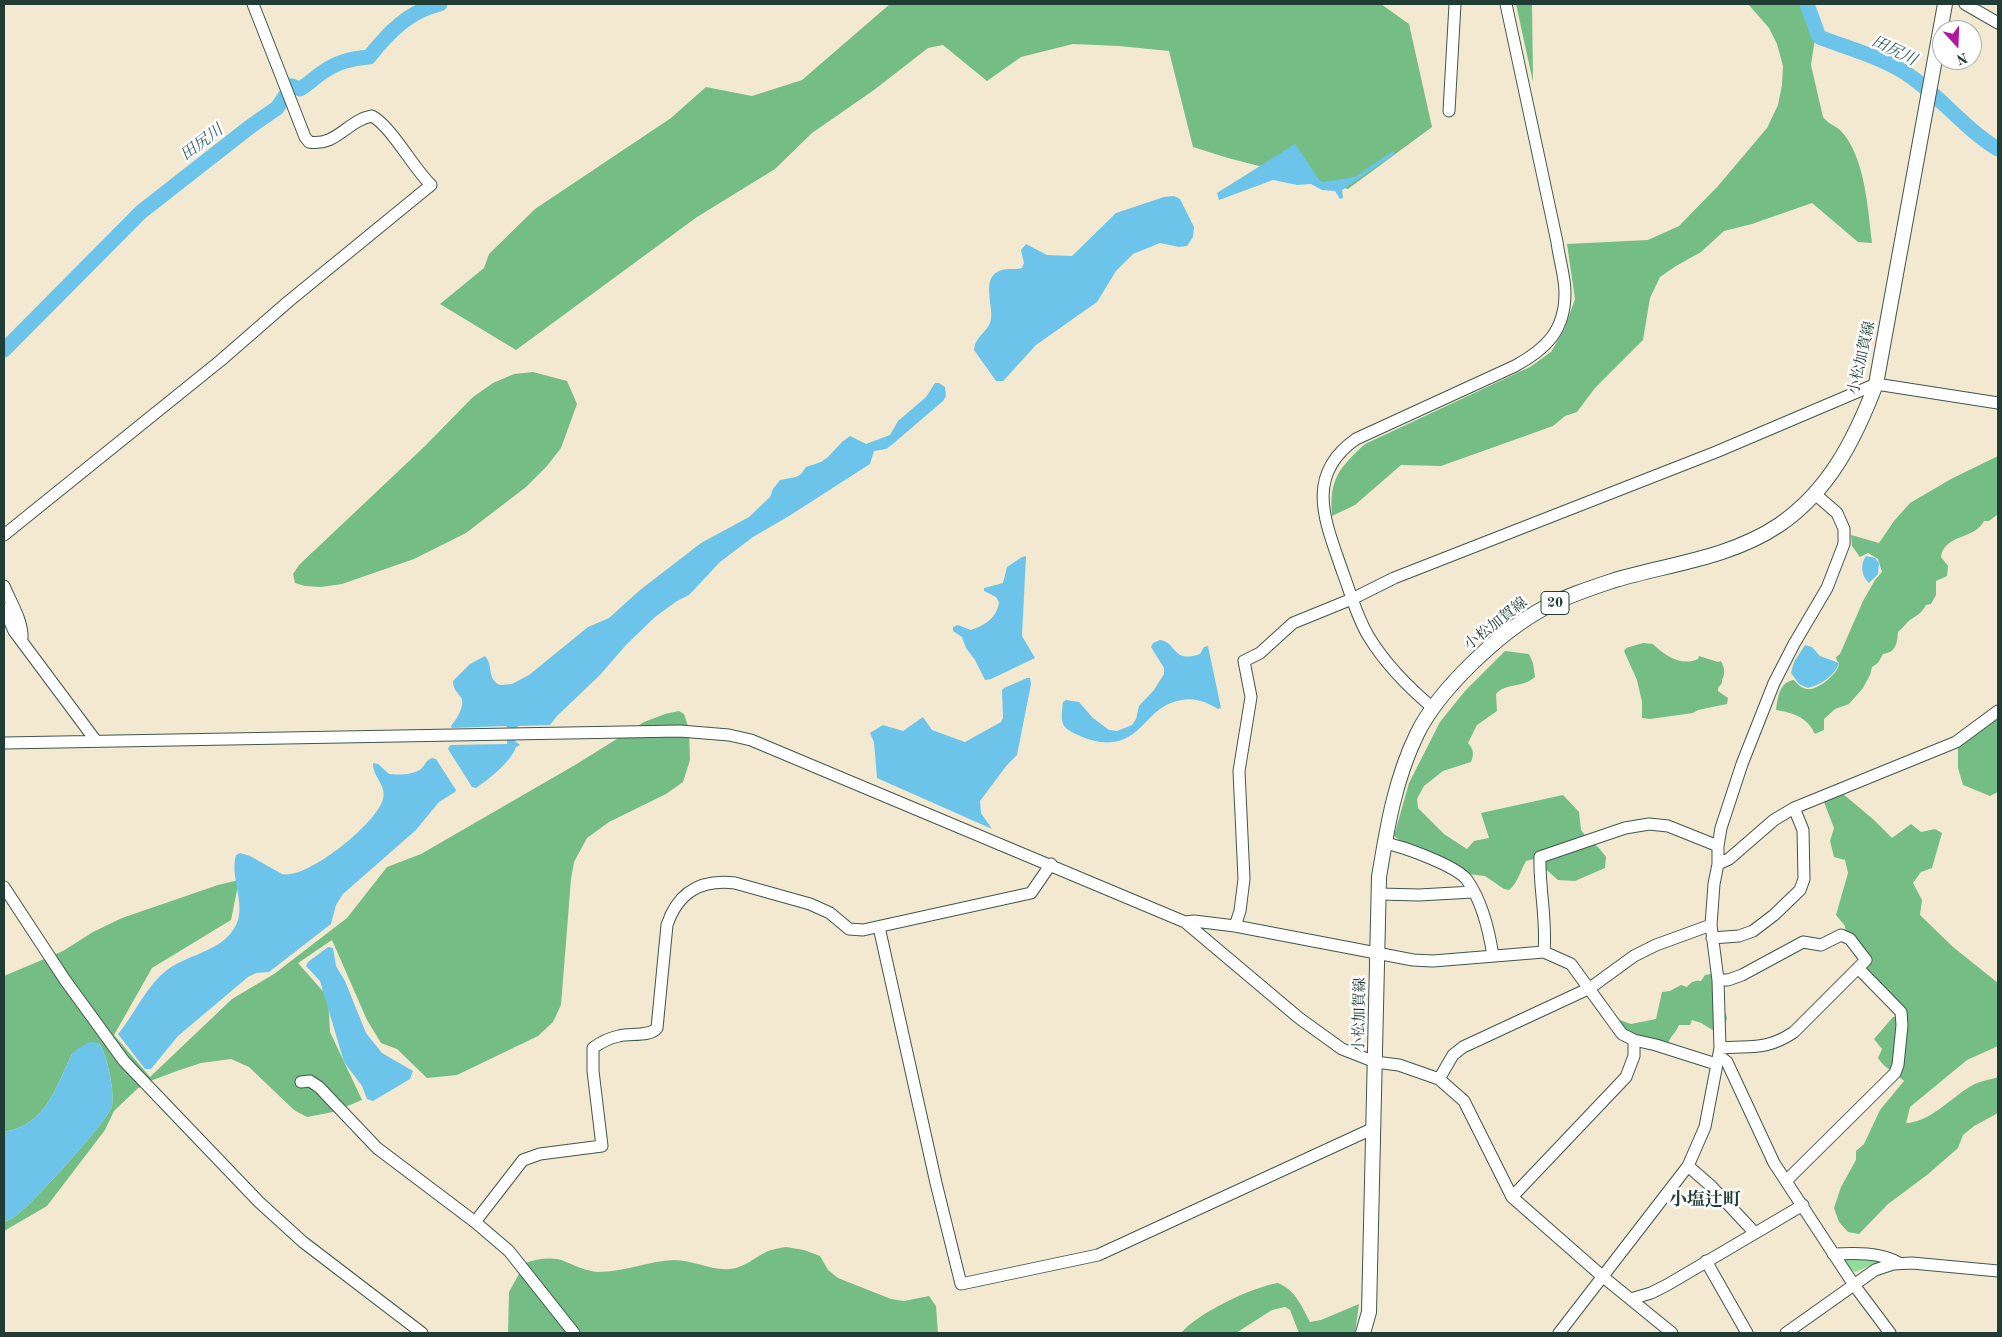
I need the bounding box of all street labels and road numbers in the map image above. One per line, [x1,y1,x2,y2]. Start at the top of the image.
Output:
street label: 小松加賀線 [1845,319,1879,397]
road number: 20 [1541,592,1569,614]
street label: 小松加賀線 [1461,594,1531,654]
street label: 小松加賀線 [1350,977,1370,1053]

